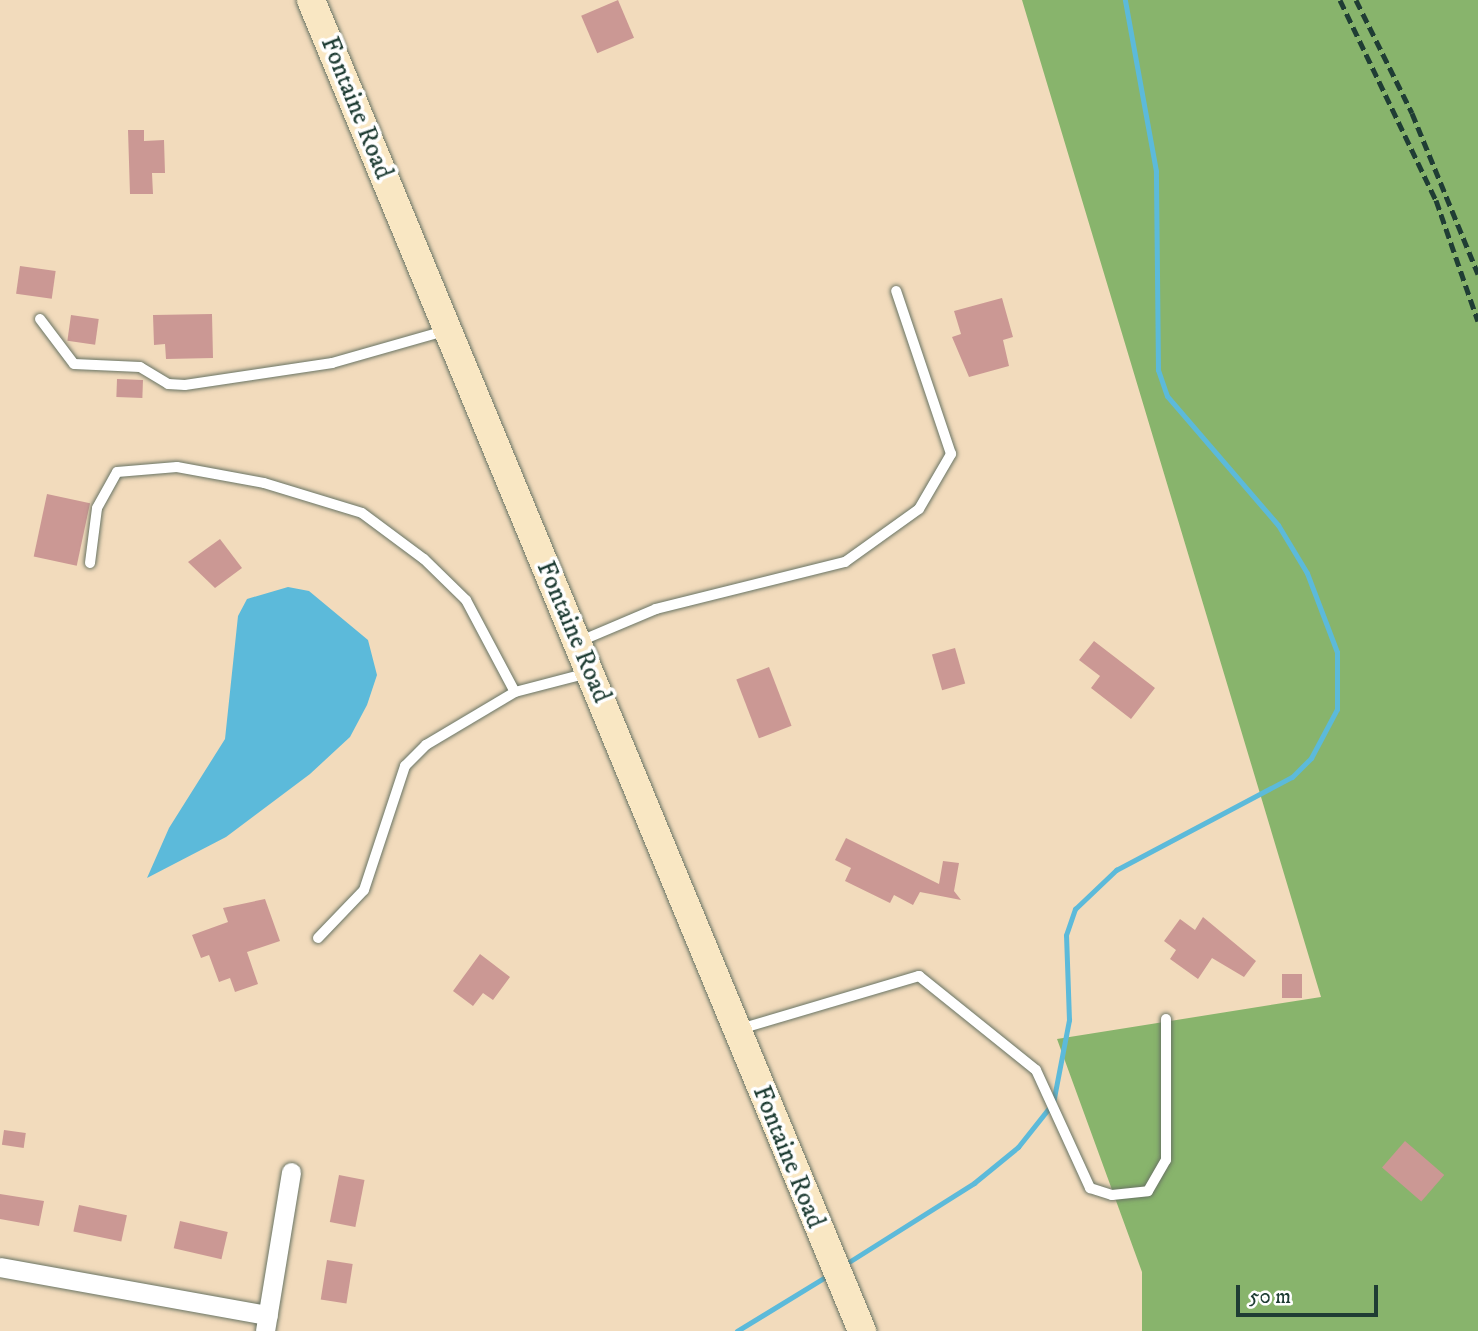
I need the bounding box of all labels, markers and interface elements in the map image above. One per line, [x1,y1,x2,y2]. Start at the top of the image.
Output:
street label: Fontaine Road [313,32,399,184]
street label: Fontaine Road [529,556,617,708]
street label: Fontaine Road [745,1081,831,1233]
scale bar [1240,1272,1382,1316]
text: 50 m [1249,1284,1291,1310]

